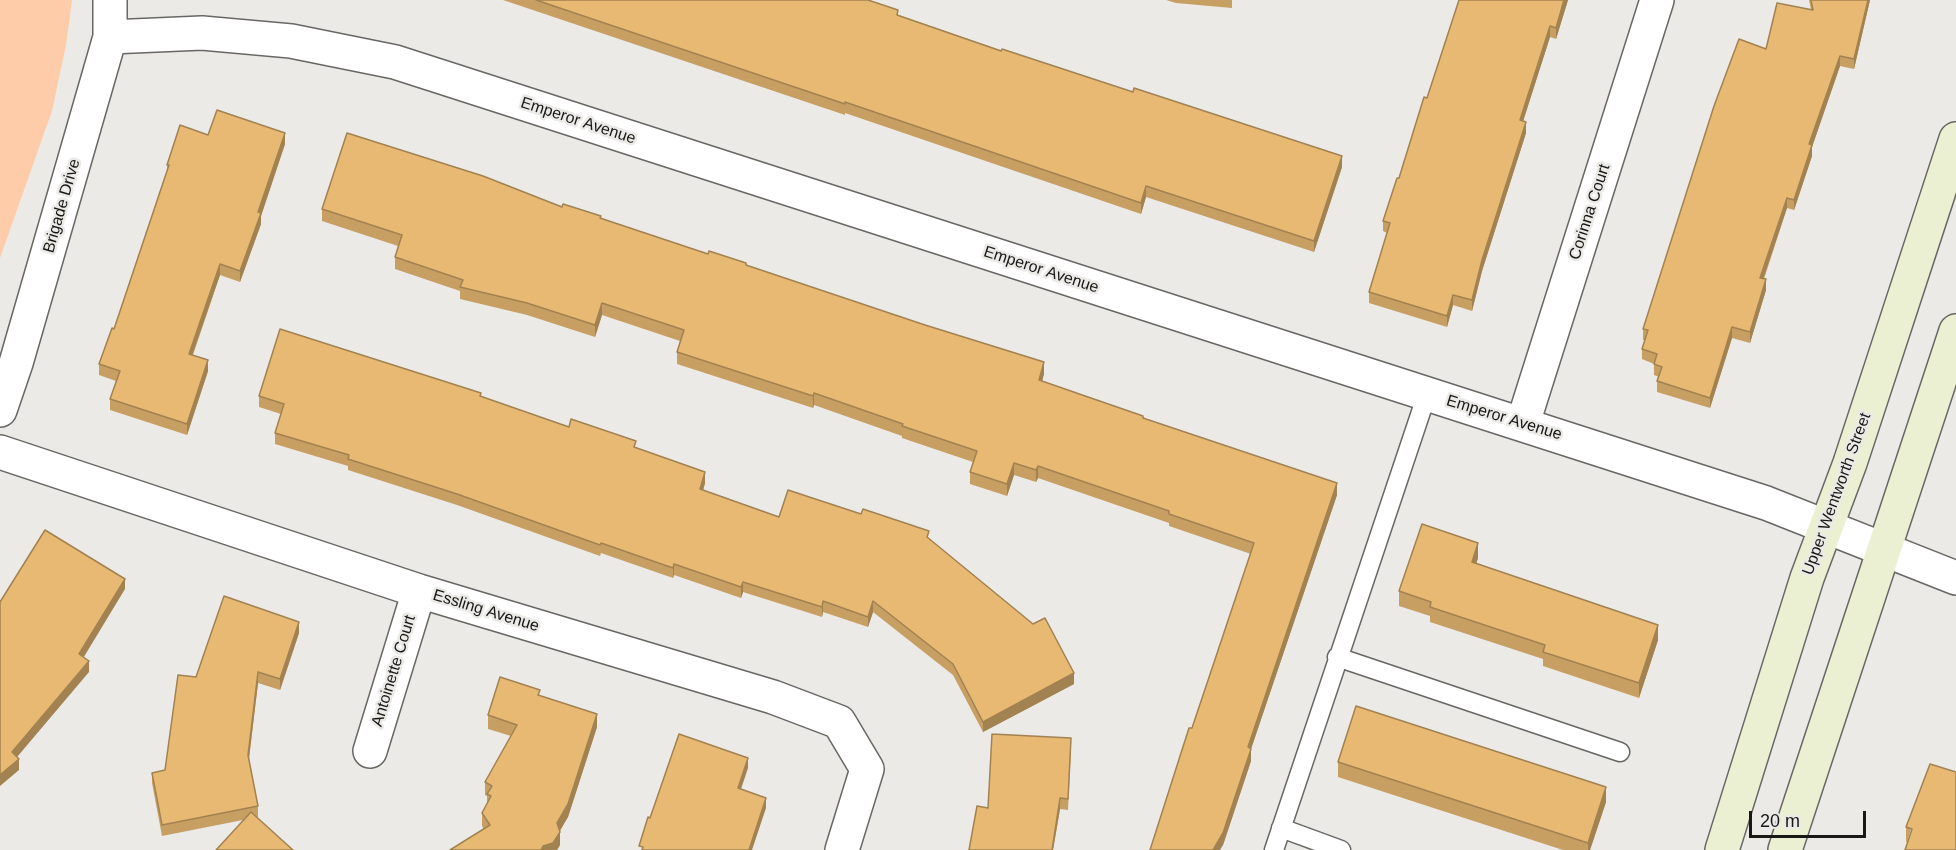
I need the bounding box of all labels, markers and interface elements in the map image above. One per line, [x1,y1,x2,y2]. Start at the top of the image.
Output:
street label: Emperor Avenue [518,93,638,149]
street label: Brigade Drive [39,157,85,255]
street label: Corinna Court [1565,162,1615,262]
street label: Emperor Avenue [981,242,1101,298]
street label: Emperor Avenue [1444,391,1564,445]
street label: Upper Wentworth Street [1799,410,1875,578]
street label: Essling Avenue [431,586,541,636]
street label: Antoinette Court [368,613,420,729]
scale bar [1752,799,1869,837]
text: 20 m [1760,811,1800,831]

